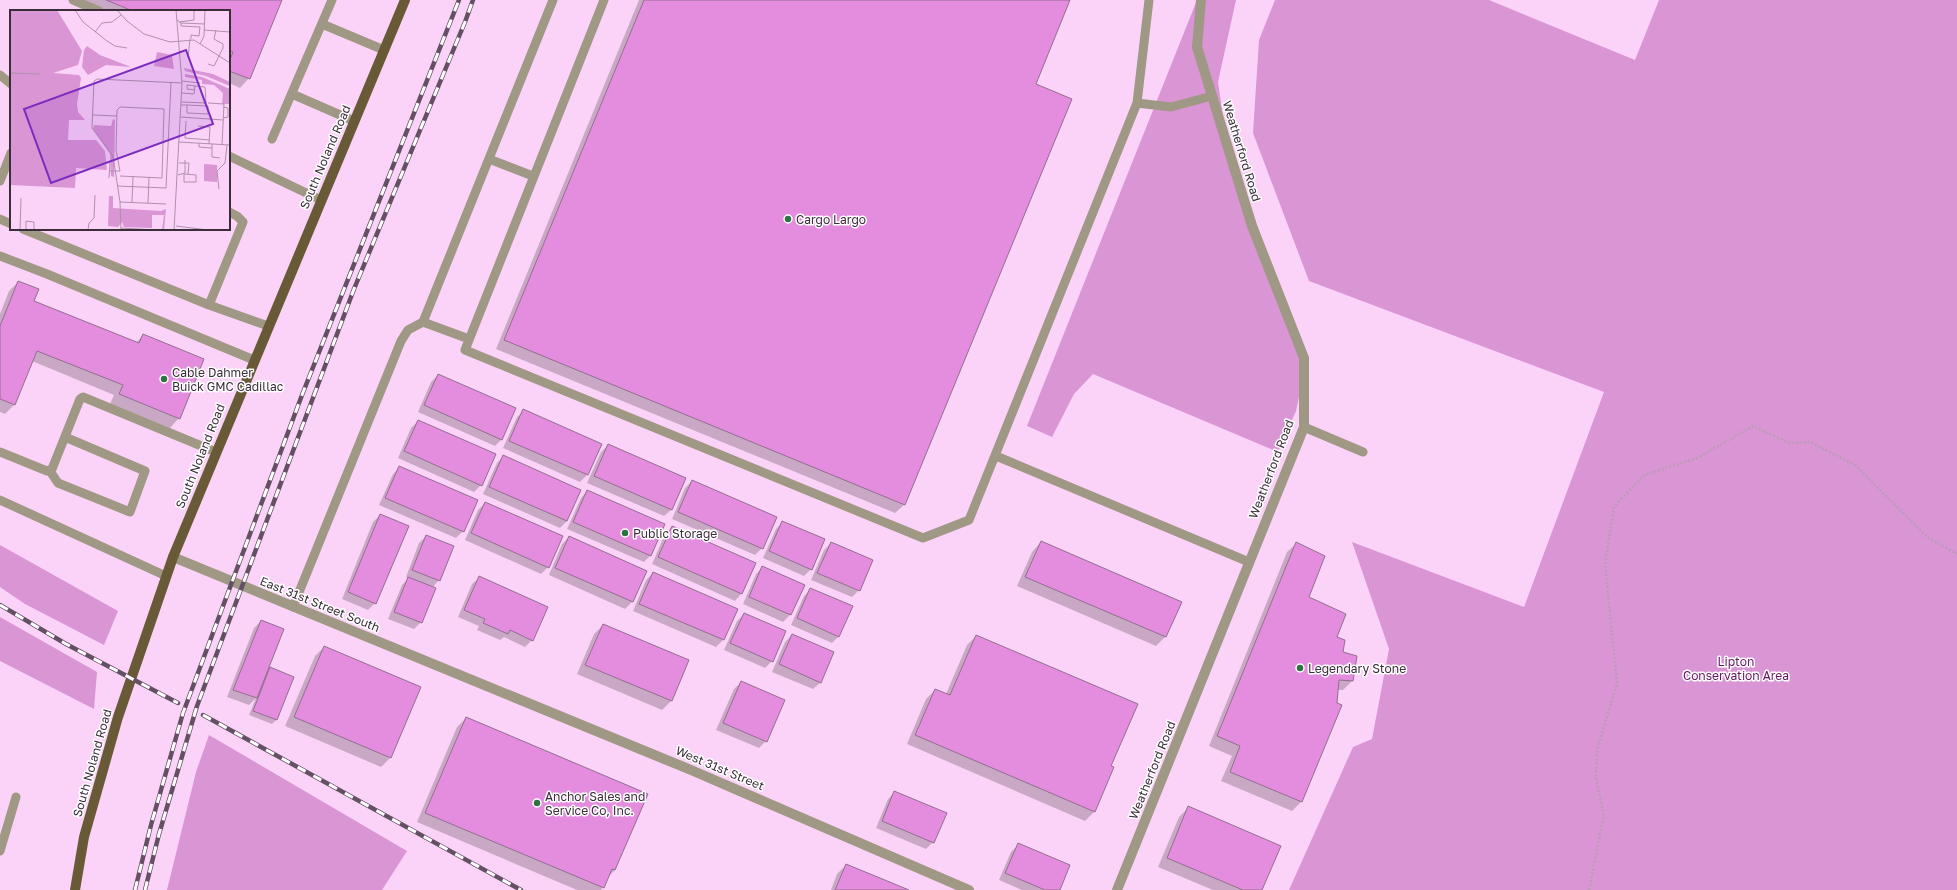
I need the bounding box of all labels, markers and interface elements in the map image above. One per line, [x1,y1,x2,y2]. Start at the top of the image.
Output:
inset map [10,10,230,230]
street label: Weatherford Road [1220,99,1264,203]
street label: South Noland Road [296,103,354,211]
place label: Cargo Largo [796,212,866,227]
marker: Cargo Largo [783,214,793,224]
place label: Cable Dahmer Buick GMC Cadillac [172,365,284,394]
marker: Cable Dahmer Buick GMC Cadillac [159,374,169,384]
street label: South Noland Road [172,402,228,510]
street label: Weatherford Road [1245,418,1297,520]
place label: Public Storage [633,526,717,541]
marker: Public Storage [620,528,630,538]
street label: East 31st Street South [258,573,382,635]
park label: Lipton Conservation Area [1683,654,1789,683]
place label: Legendary Stone [1308,661,1406,676]
marker: Legendary Stone [1295,663,1305,673]
street label: South Noland Road [69,707,115,819]
street label: Weatherford Road [1125,719,1179,821]
street label: West 31st Street [673,743,767,793]
place label: Anchor Sales and Service Co, Inc. [545,789,645,818]
marker: Anchor Sales and Service Co, Inc. [532,798,542,808]

